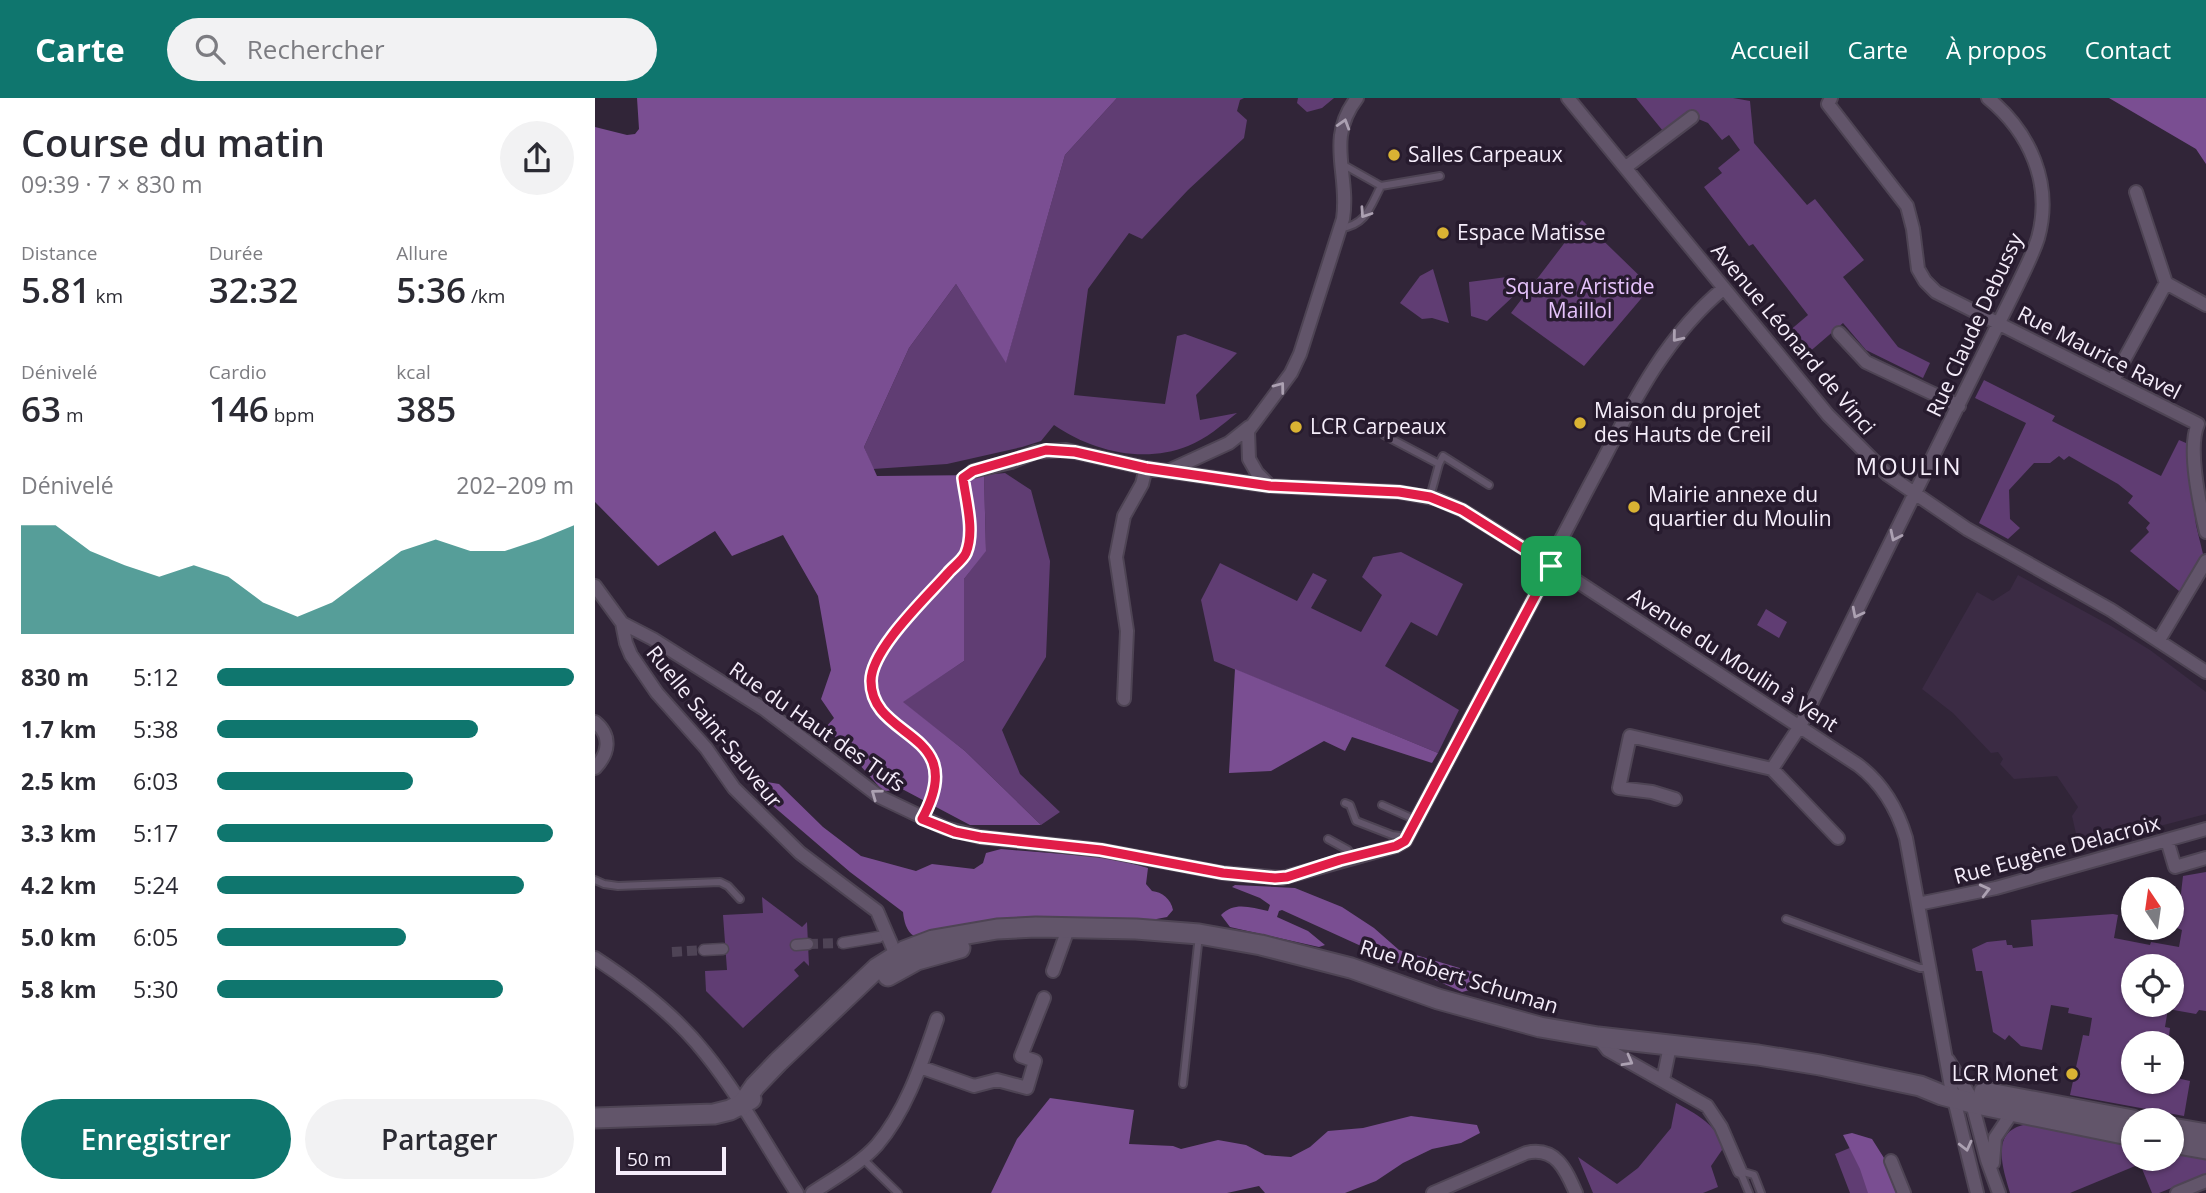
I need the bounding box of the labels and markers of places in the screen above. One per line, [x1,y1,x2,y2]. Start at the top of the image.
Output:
place label: Salles Carpeaux [1408,140,1563,168]
marker: Salles Carpeaux [1386,147,1402,163]
place label: Espace Matisse [1457,218,1606,246]
marker: Espace Matisse [1435,225,1451,241]
place label: Maison du projet des Hauts de Creil [1594,396,1771,448]
place label: LCR Carpeaux [1310,412,1446,440]
marker: Maison du projet des Hauts de Creil [1572,415,1588,431]
marker: LCR Carpeaux [1288,419,1304,435]
place label: Mairie annexe du quartier du Moulin [1648,480,1832,532]
marker: Mairie annexe du quartier du Moulin [1626,499,1642,515]
pin [1521,536,1581,596]
place label: LCR Monet [1952,1059,2058,1087]
marker: LCR Monet [2064,1066,2080,1082]

